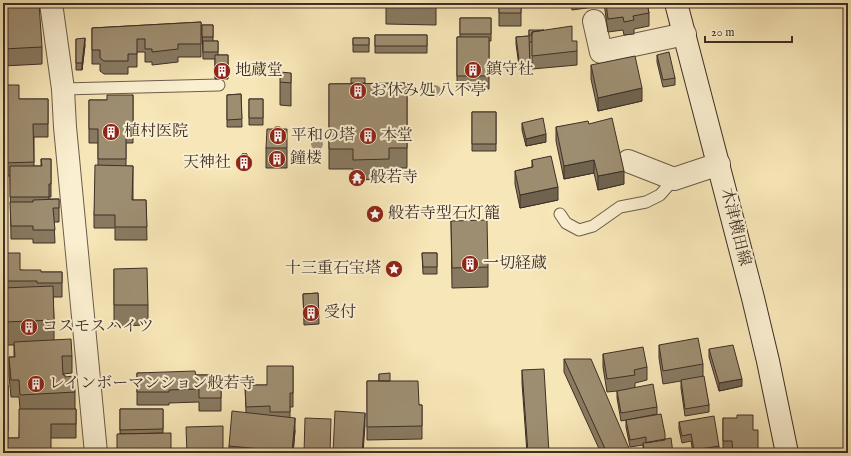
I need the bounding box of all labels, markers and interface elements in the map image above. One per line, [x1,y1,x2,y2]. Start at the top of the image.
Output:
scale bar [705,18,792,44]
text: 20 m [711,25,734,40]
building icon: 鎮守社 [463,60,483,80]
place label: 鎮守社 [486,60,534,80]
building icon: 地蔵堂 [212,61,232,81]
place label: 地蔵堂 [235,61,283,81]
building icon: お休み処 八不亭 [348,81,368,101]
place label: お休み処 八不亭 [371,81,487,101]
building icon: 植村医院 [101,122,121,142]
place label: 植村医院 [124,122,188,142]
building icon: 平和の塔 [268,126,288,146]
place label: 平和の塔 [291,126,355,146]
building icon: 本堂 [358,126,378,146]
place label: 本堂 [381,126,413,146]
building icon: 鐘楼 [267,149,287,169]
place label: 鐘楼 [290,149,322,169]
place label: 天神社 [183,153,231,173]
building icon: 天神社 [234,153,254,173]
temple icon: 般若寺 [347,168,367,188]
place label: 般若寺 [370,168,418,188]
street label: 木津横田線 [716,186,754,268]
place icon: 般若寺型石灯籠 [365,204,385,224]
place label: 般若寺型石灯籠 [388,204,500,224]
building icon: 一切経蔵 [460,254,480,274]
place label: 一切経蔵 [483,254,547,274]
place label: 十三重石宝塔 [285,259,381,279]
place icon: 十三重石宝塔 [384,259,404,279]
building icon: 受付 [301,303,321,323]
place label: 受付 [324,303,356,323]
building icon: コスモスハイツ [19,317,39,337]
place label: コスモスハイツ [42,317,154,337]
building icon: レインボーマンション般若寺 [26,374,46,394]
place label: レインボーマンション般若寺 [49,374,255,394]

